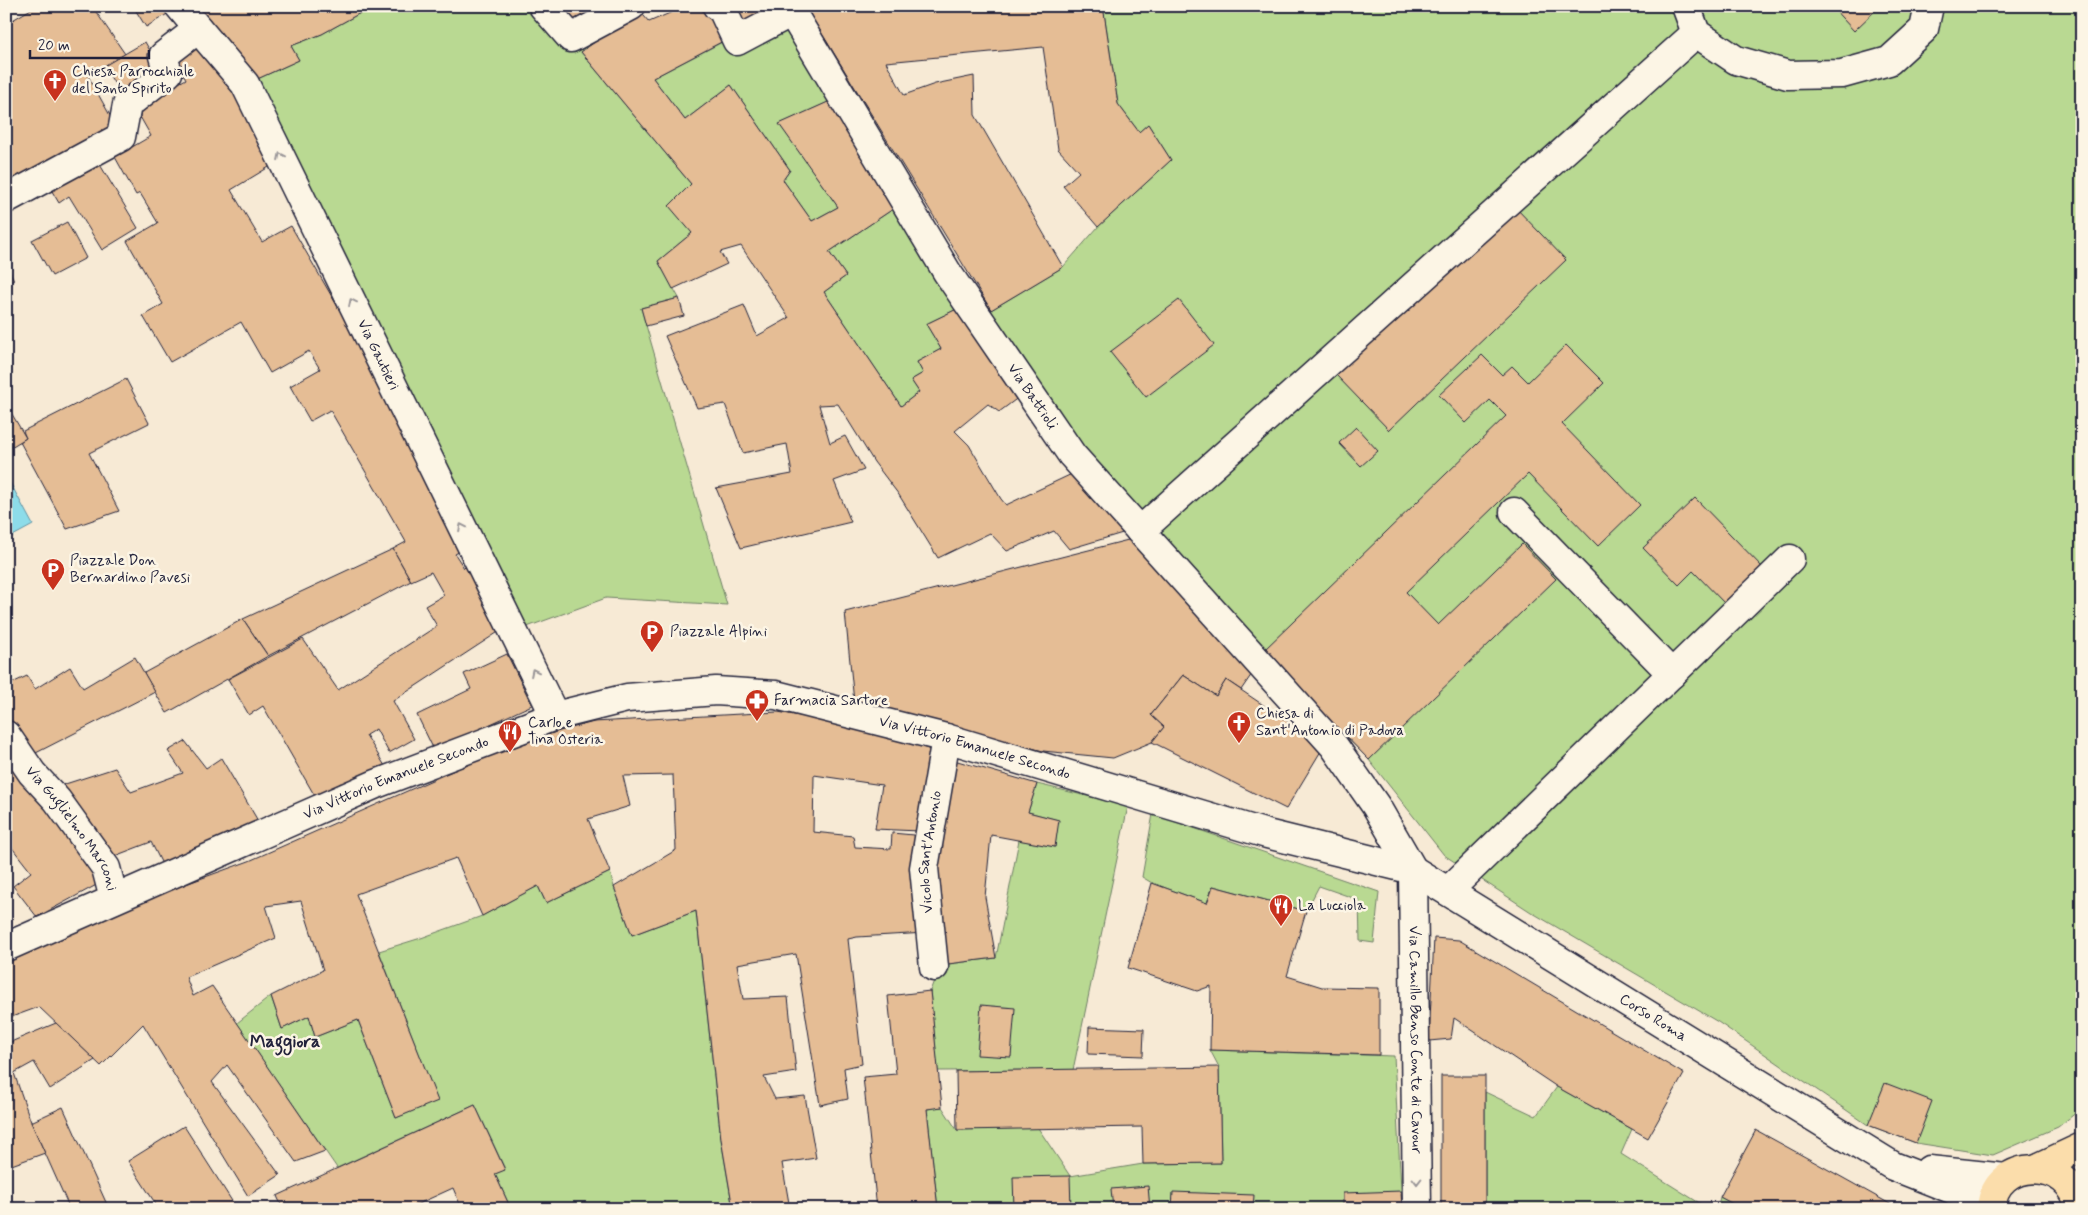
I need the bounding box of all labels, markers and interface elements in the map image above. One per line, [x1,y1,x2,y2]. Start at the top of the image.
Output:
scale bar [30,28,149,60]
text: 20 m [38,36,70,56]
place label: Chiesa Parrocchiale del Santo Spirito [72,62,194,99]
church icon: Chiesa Parrocchiale del Santo Spirito [42,68,68,102]
one-way arrow [276,152,287,161]
one-way arrow [348,298,358,307]
street label: Via Gautieri [352,316,404,394]
street label: Via Battioli [1003,360,1062,434]
one-way arrow [458,523,468,532]
place label: Piazzale Don Bernardino Pavesi [70,551,190,588]
parking icon: Piazzale Don Bernardino Pavesi [40,557,66,591]
parking icon: Piazzale Alpini [639,619,665,653]
place label: Piazzale Alpini [670,622,767,642]
one-way arrow [530,669,540,678]
pharmacy icon: Farmacia Sartore [744,688,770,722]
place label: Farmacia Sartore [774,691,888,711]
place label: Chiesa di Sant'Antonio di Padova [1256,704,1404,741]
church icon: Chiesa di Sant'Antonio di Padova [1226,710,1252,744]
street label: Via Vittorio Emanuele Secondo [877,711,1073,785]
place label: Carlo e Tina Osteria [528,713,604,750]
restaurant icon: Carlo e Tina Osteria [497,719,523,753]
street label: Via Vittorio Emanuele Secondo [300,732,492,825]
street label: Via Guglielmo Marconi [20,762,122,893]
street label: Vicolo Sant'Antonio [914,789,947,914]
restaurant icon: La Lucciola [1268,893,1294,927]
place label: La Lucciola [1298,896,1367,916]
street label: Via Camillo Benso Conte di Cavour [1404,926,1426,1155]
street label: Corso Roma [1615,989,1691,1047]
district label: Maggiora [250,1030,320,1056]
one-way arrow [1412,1178,1422,1185]

